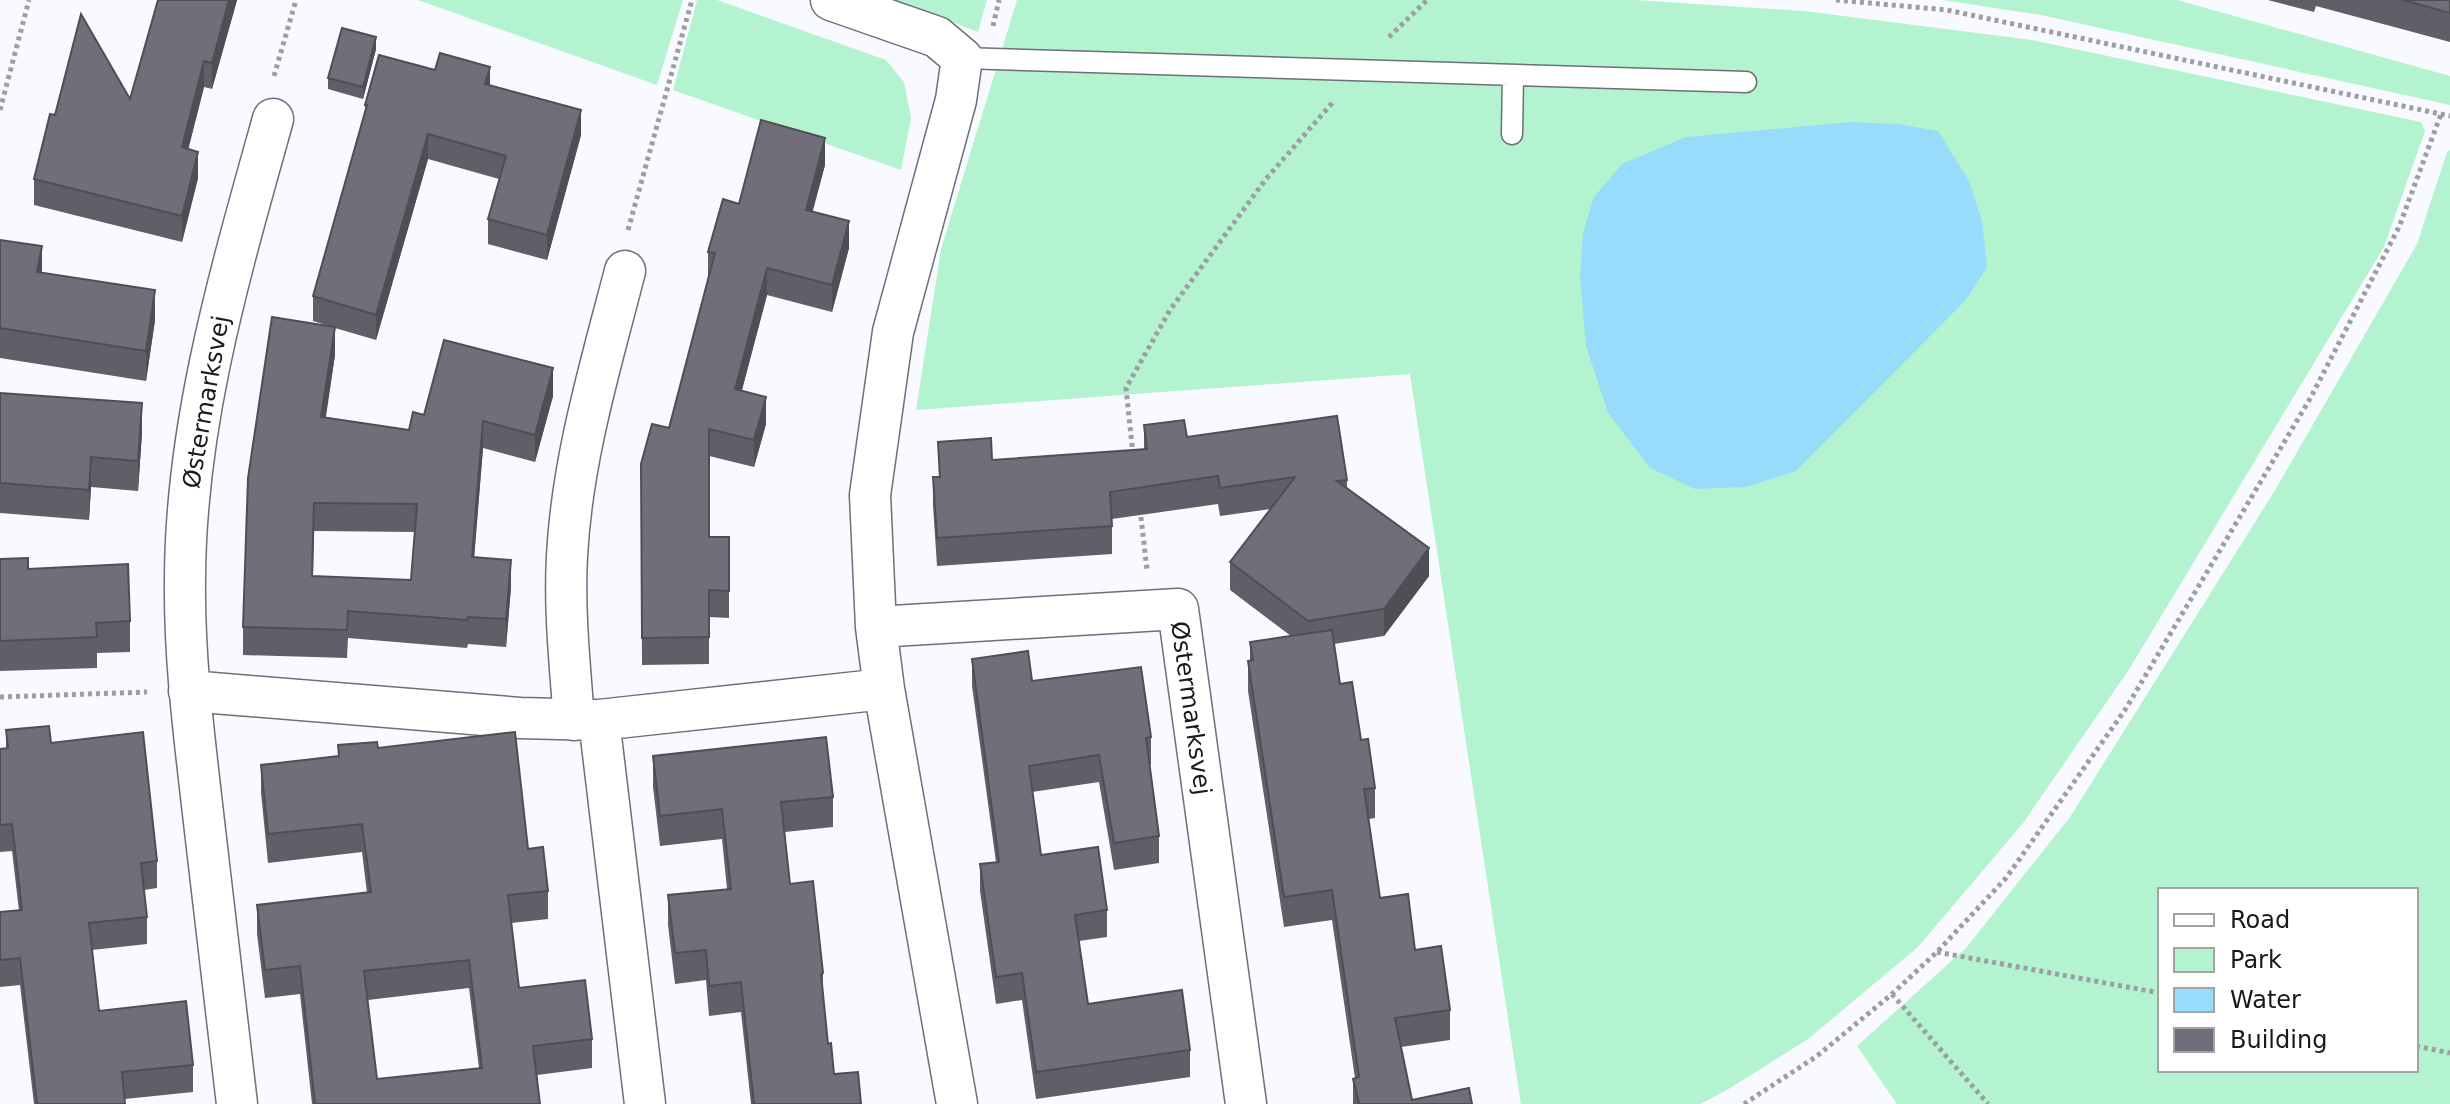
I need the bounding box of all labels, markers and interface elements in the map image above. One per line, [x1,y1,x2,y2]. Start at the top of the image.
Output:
street label: Østermarksvej [177,313,235,491]
street label: Østermarksvej [1165,619,1217,797]
legend [2158,888,2418,1072]
text: Road [2230,906,2290,934]
text: Park [2230,946,2282,974]
text: Water [2230,986,2301,1014]
text: Building [2230,1026,2327,1054]

